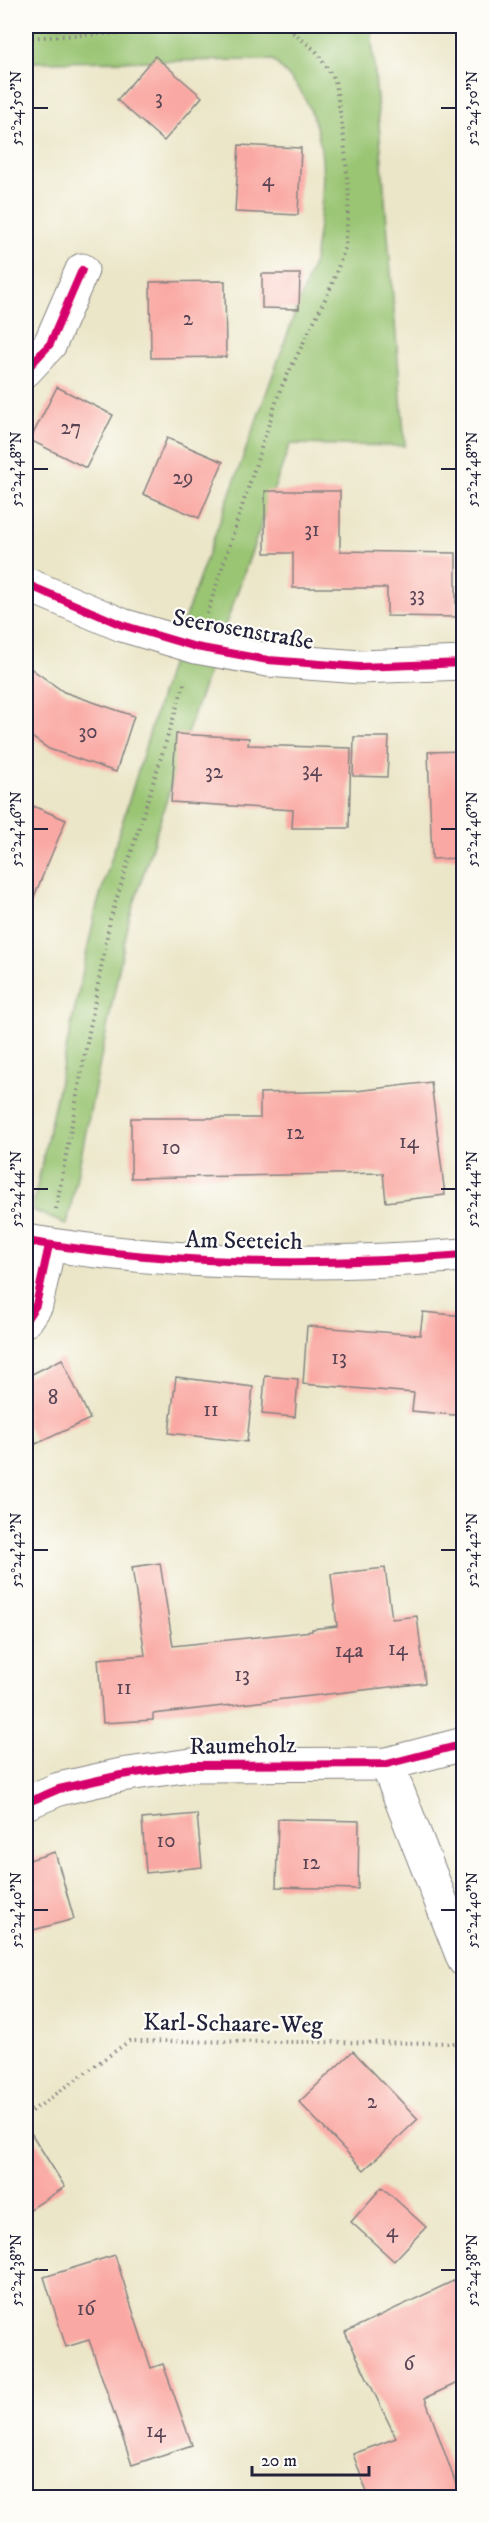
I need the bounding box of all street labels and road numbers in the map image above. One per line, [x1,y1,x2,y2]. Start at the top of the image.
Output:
street label: Seerosenstraße [170,603,316,657]
street label: Am Seeteich [185,1225,303,1257]
street label: Raumeholz [189,1730,298,1762]
street label: Karl-Schaare-Weg [143,2007,323,2041]

